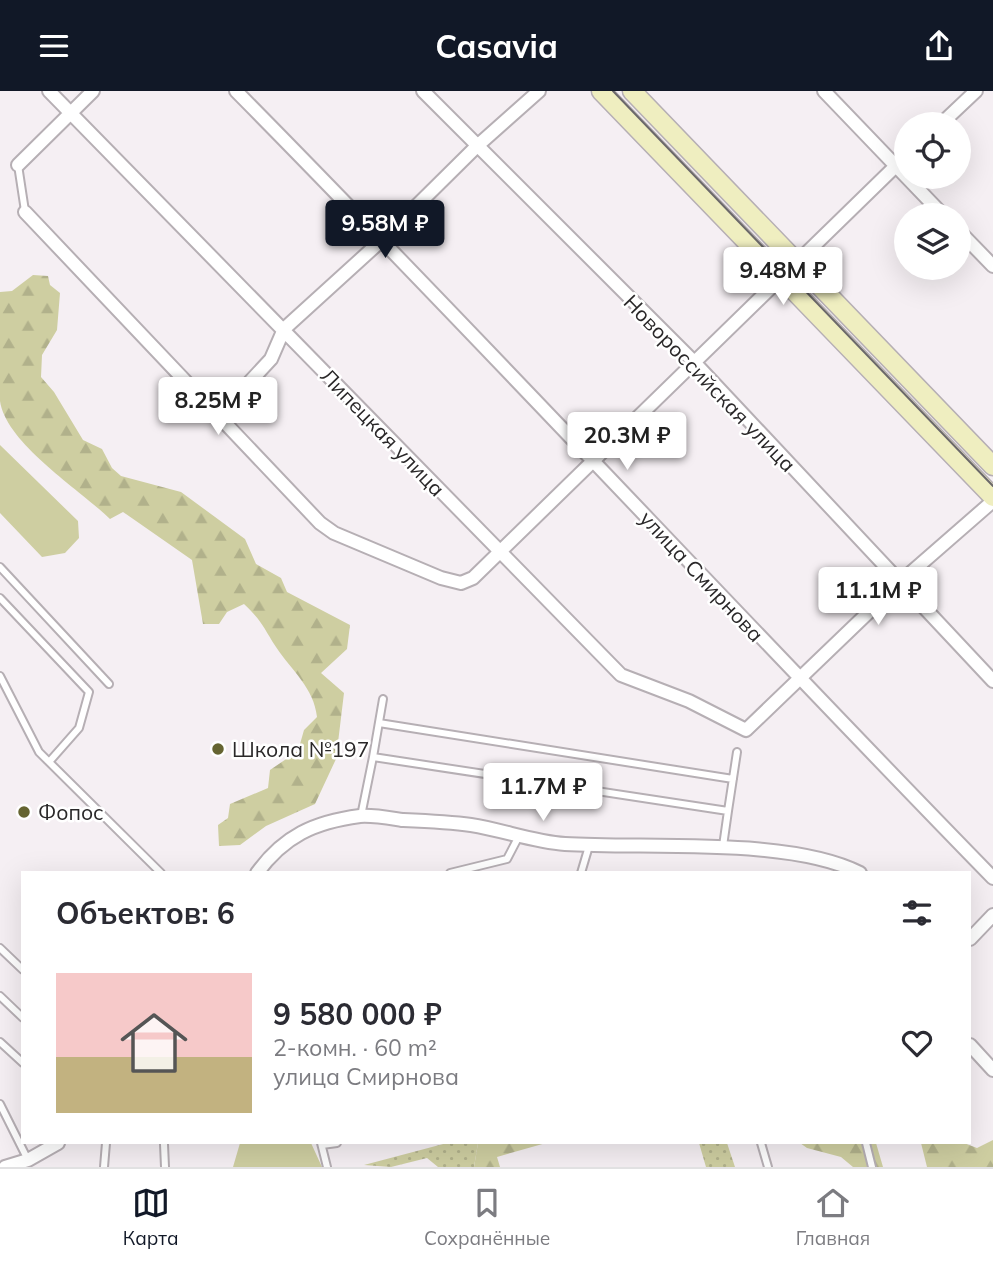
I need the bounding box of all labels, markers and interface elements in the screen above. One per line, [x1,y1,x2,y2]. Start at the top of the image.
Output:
text: Casavia [435,26,558,66]
icon: menu [35,27,73,65]
icon: share [920,27,958,65]
map controls [894,112,971,280]
button: locate [894,112,971,189]
pin: 9.58M ₽ [320,201,450,260]
button: layers [894,203,971,280]
text: 9.58M ₽ [341,208,429,237]
pin: 9.48M ₽ [718,247,848,307]
text: 9.48M ₽ [739,255,827,284]
street label: Новороссийская улица [619,289,801,477]
street label: Липецкая улица [315,363,451,501]
pin: 8.25M ₽ [153,377,283,437]
text: 8.25M ₽ [174,385,262,414]
pin: 20.3M ₽ [562,413,692,472]
text: 20.3M ₽ [583,420,671,449]
street label: улица Смирнова [635,505,769,647]
pin: 11.1M ₽ [813,567,943,627]
text: 11.1M ₽ [834,575,922,604]
place label: Школа №197 [232,736,369,762]
marker: Школа №197 [210,741,226,757]
pin: 11.7M ₽ [478,763,608,823]
text: 11.7M ₽ [499,771,587,800]
place label: Фопос [38,799,104,825]
marker: Фопос [16,804,32,820]
text: Объектов: 6 [56,894,235,932]
icon: filters [898,894,936,932]
text: 9 580 000 ₽ [273,995,442,1033]
icon: home [112,1001,196,1085]
icon: heart [898,1024,936,1062]
text: 2-комн. · 60 m² [273,1033,437,1062]
text: улица Смирнова [273,1062,459,1091]
tab: Карта [123,1184,179,1250]
tab: Сохранённые [424,1184,550,1250]
tab: Главная [796,1184,870,1250]

